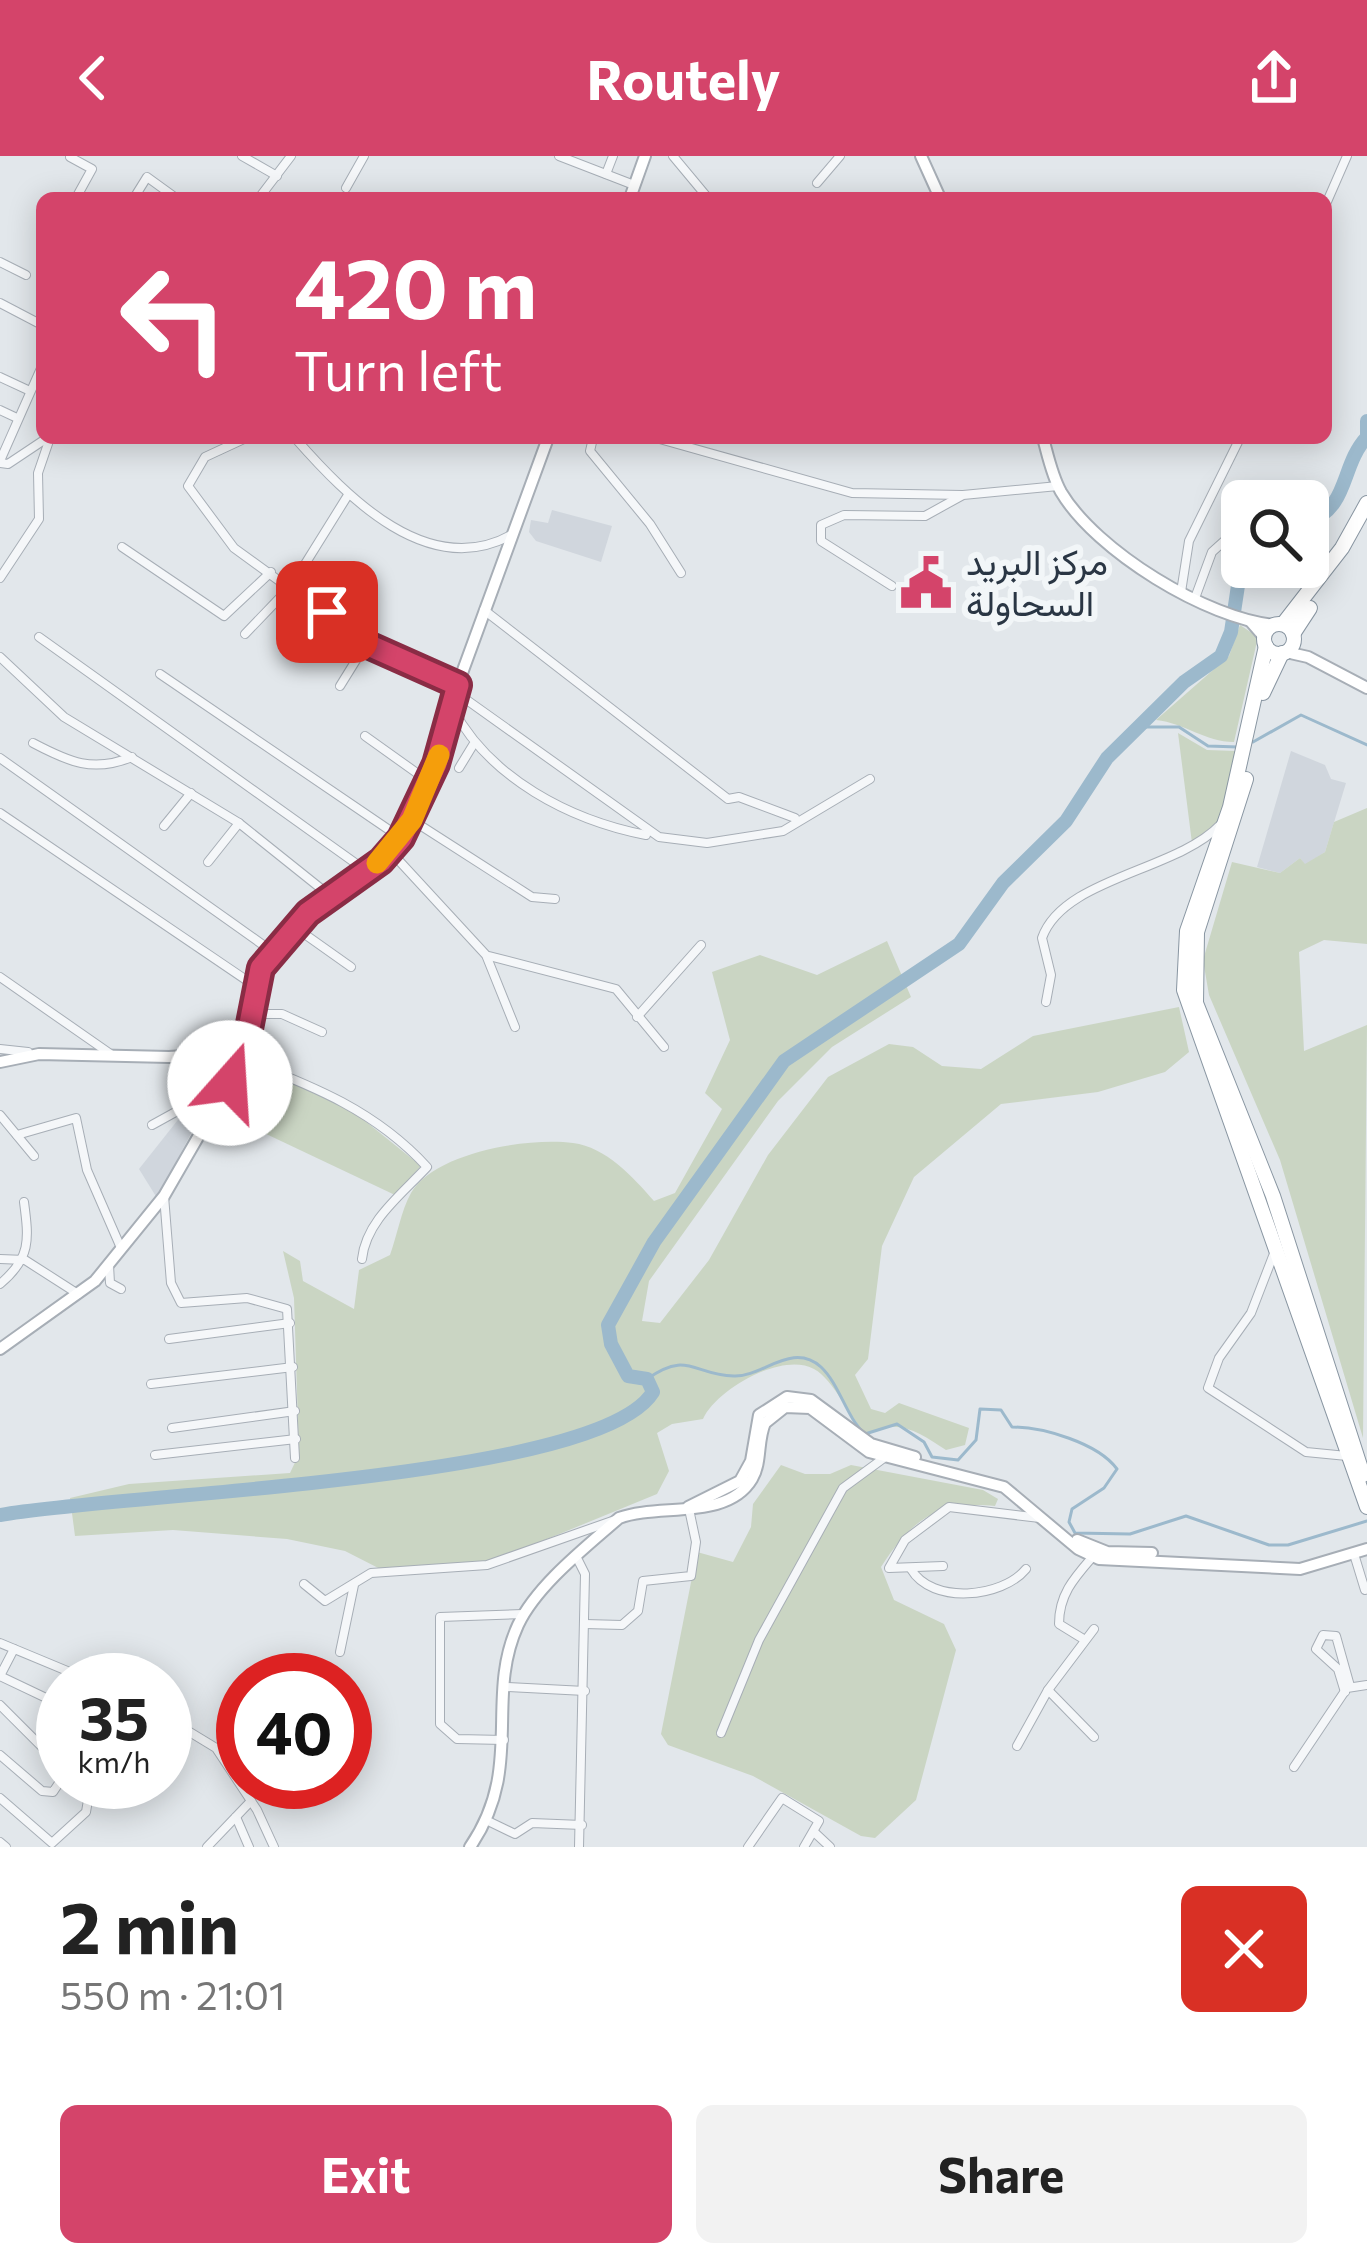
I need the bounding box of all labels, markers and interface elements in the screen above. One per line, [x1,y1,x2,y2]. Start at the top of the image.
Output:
icon: back [60,45,126,111]
text: Routely [587,45,780,111]
icon: share [1241,45,1307,111]
text: 420 m [294,234,537,336]
icon: left [96,240,252,396]
text: Turn left [294,336,502,402]
map controls [1221,480,1329,588]
button: search [1221,480,1329,588]
place label: مركز البريد السحاولة [966,538,1108,626]
public building icon: مركز البريد السحاولة [897,554,955,612]
pin [276,561,378,663]
icon: arrive [294,579,360,645]
position arrow [167,1020,293,1146]
speed limit sign: 40 [216,1653,372,1809]
text: 35 [79,1679,149,1752]
text: km/h [78,1742,150,1779]
text: 2 min [60,1881,239,1969]
button: close [1181,1886,1307,2012]
text: 550 m · 21:01 [60,1970,286,2018]
button: Exit [60,2105,672,2243]
button: Share [696,2105,1307,2243]

